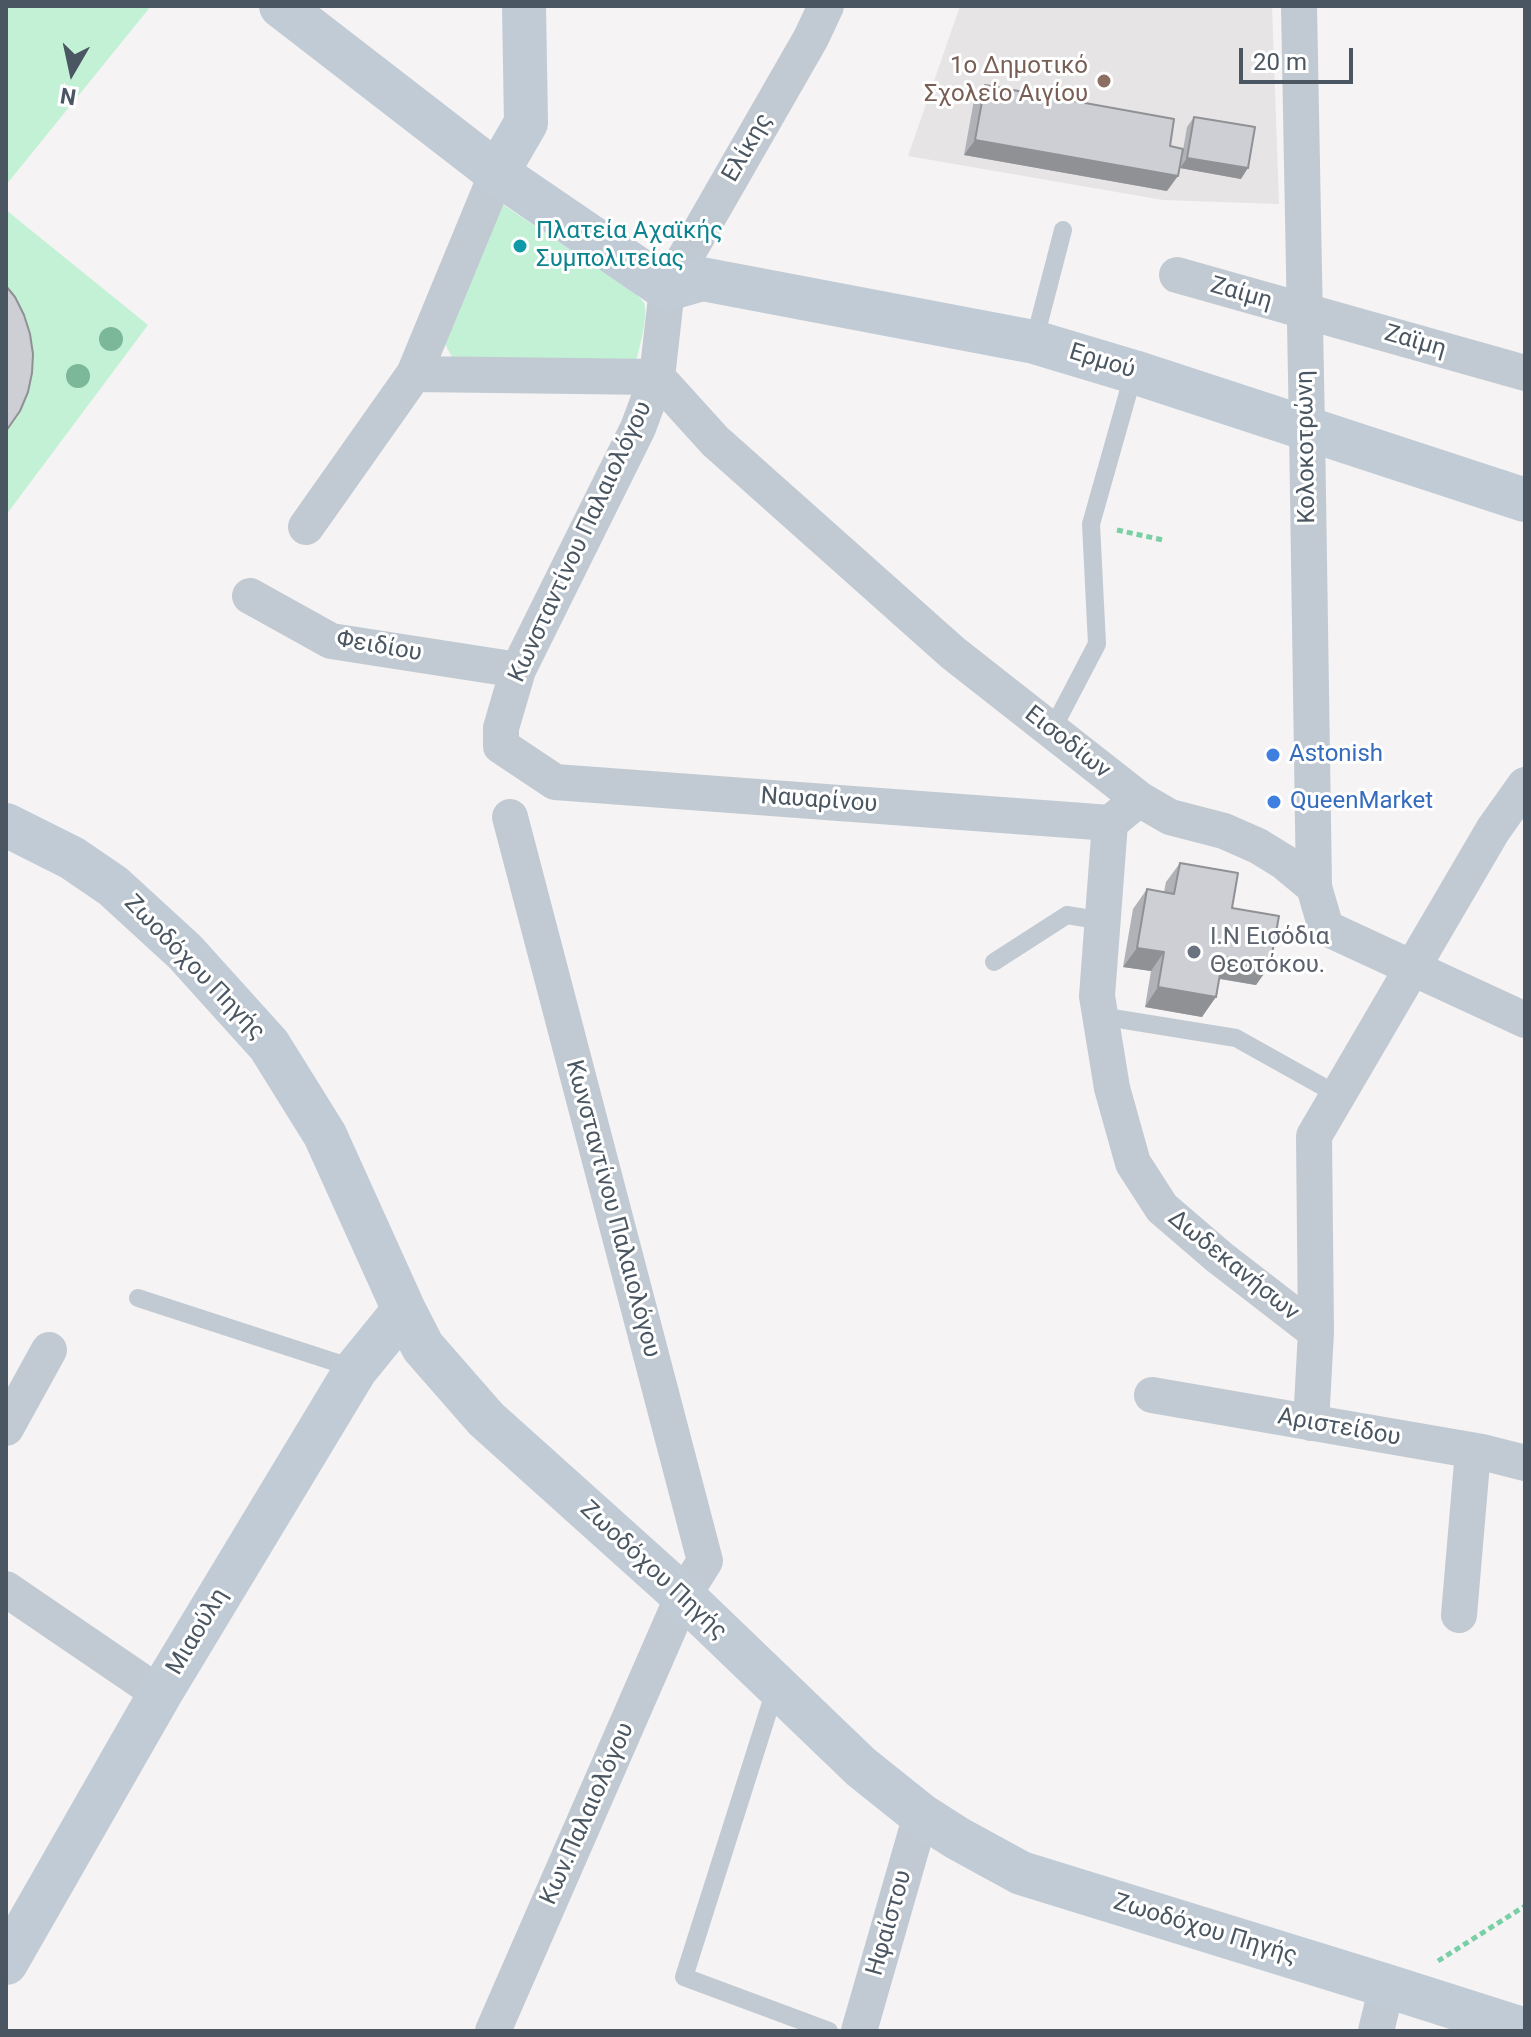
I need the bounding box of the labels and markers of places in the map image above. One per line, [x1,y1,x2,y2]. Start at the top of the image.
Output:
place label: 1o Δημοτικό Σχολείο Αιγίου [924,53,1088,109]
marker: 1o Δημοτικό Σχολείο Αιγίου [1095,72,1113,90]
place label: Πλατεία Αχαϊκής Συμπολιτείας [536,218,723,274]
marker: Πλατεία Αχαϊκής Συμπολιτείας [511,237,529,255]
place label: Astonish [1289,741,1383,769]
marker: Astonish [1264,746,1282,764]
place label: QueenMarket [1290,788,1433,816]
marker: QueenMarket [1265,793,1283,811]
place label: Ι.Ν Εισόδια Θεοτόκου. [1210,924,1329,980]
marker: Ι.Ν Εισόδια Θεοτόκου. [1185,943,1203,961]

